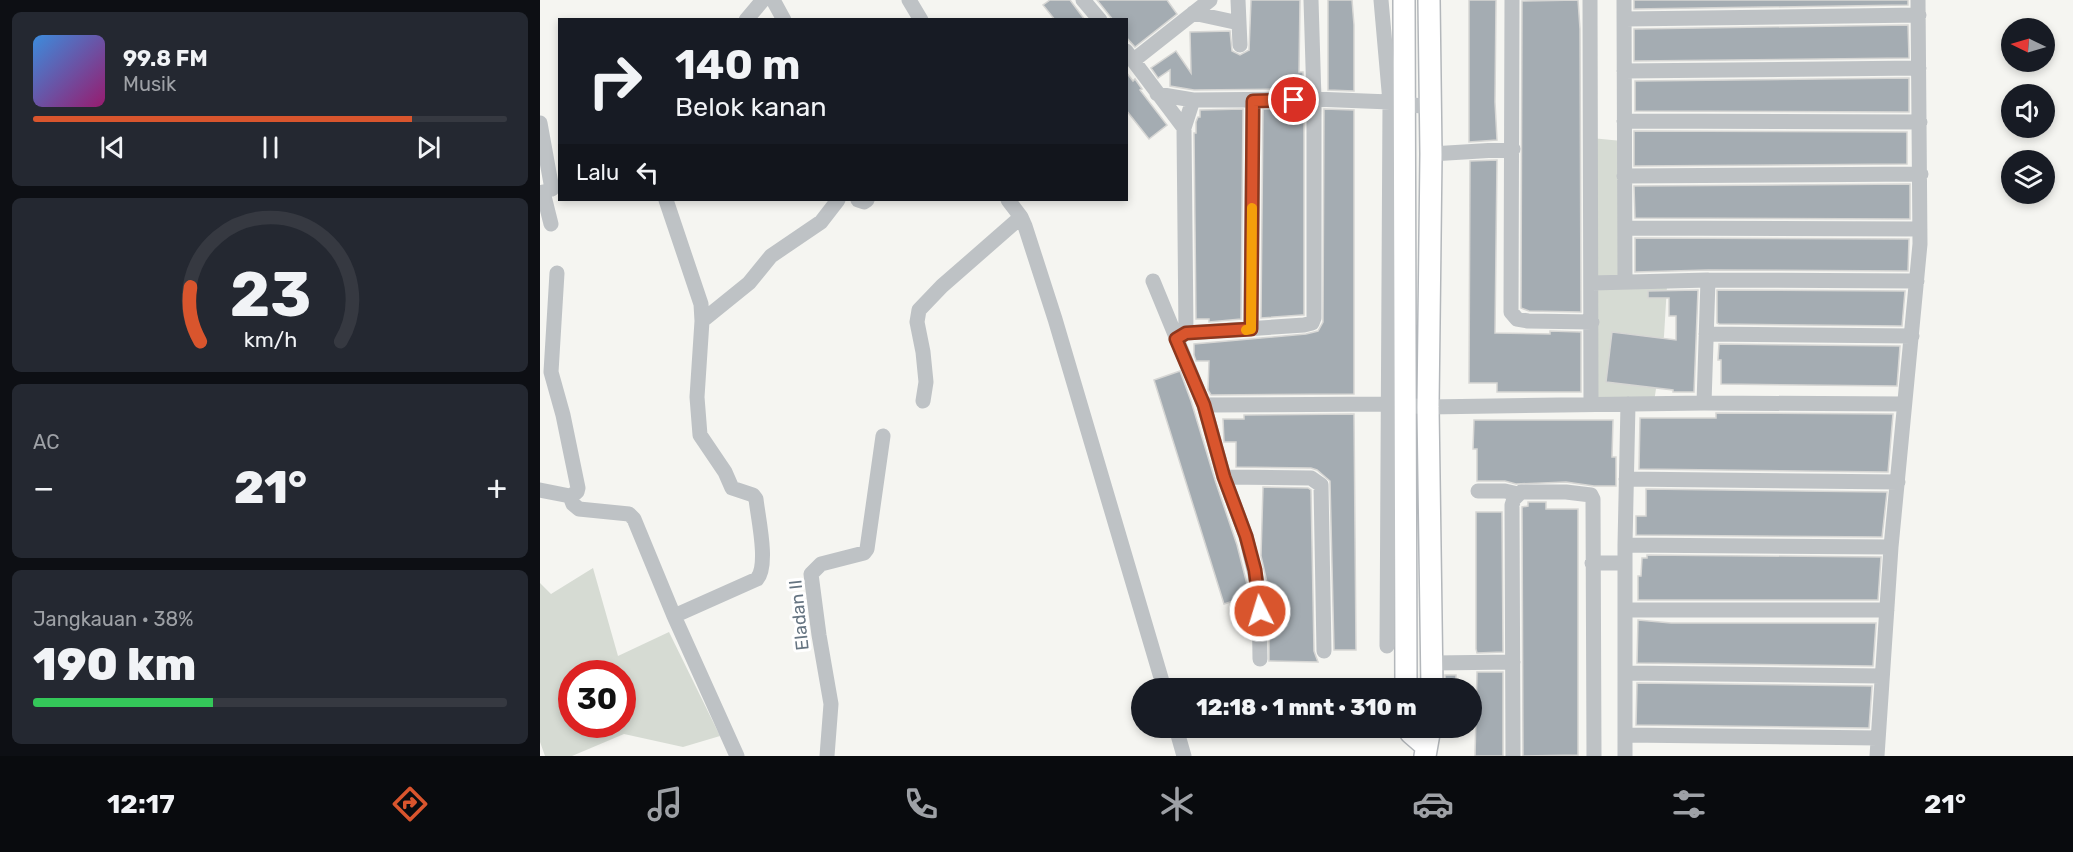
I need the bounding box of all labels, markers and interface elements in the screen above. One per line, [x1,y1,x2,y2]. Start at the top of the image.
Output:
north arrow [2001,18,2055,72]
map controls [2001,18,2055,204]
text: 140 m [675,40,801,90]
icon: right [576,42,654,120]
text: 99.8 FM [123,45,208,72]
text: Musik [123,72,176,96]
pin [1268,74,1319,125]
icon: arrive [1277,83,1310,116]
button: sound [2001,84,2055,138]
text: Belok kanan [675,91,827,123]
icon: previous [96,131,129,164]
icon: pause [254,131,287,164]
icon: next [412,131,445,164]
button: layers [2001,150,2055,204]
icon: left [631,156,664,189]
text: Lalu [576,159,619,186]
text: 23 [229,258,311,332]
text: km/h [243,327,297,352]
text: AC [33,430,59,454]
text: 21° [234,461,307,514]
text: − [33,468,54,507]
text: + [486,468,507,507]
street label: Eladan II [784,579,814,651]
position arrow [1228,579,1292,643]
text: Jangkauan · 38% [33,607,193,631]
text: 190 km [33,638,196,691]
speed limit sign: 30 [558,660,636,738]
text: 12:18 · 1 mnt · 310 m [1196,694,1417,721]
icon: directions [389,783,431,825]
icon: music [644,783,686,825]
icon: phone [900,783,942,825]
icon: climate [1156,783,1198,825]
icon: car [1412,783,1454,825]
icon: filters [1668,783,1710,825]
text: 12:17 [107,788,175,820]
text: 21° [1924,788,1966,820]

